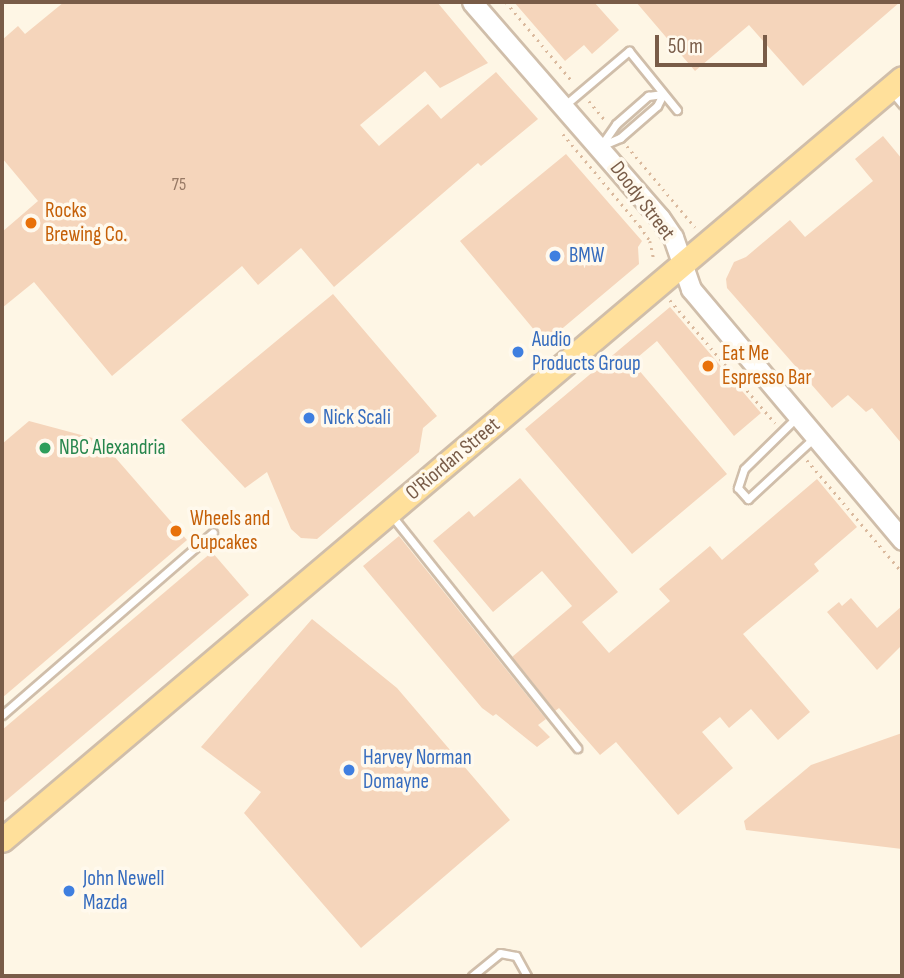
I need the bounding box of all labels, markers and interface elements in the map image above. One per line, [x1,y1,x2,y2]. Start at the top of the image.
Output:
scale bar [659,21,771,65]
text: 50 m [668,34,703,59]
street label: Doody Street [604,157,680,245]
house number: 75 [172,174,186,196]
place label: Rocks Brewing Co. [45,198,127,248]
marker: Rocks Brewing Co. [23,215,39,231]
place label: BMW [569,243,604,269]
marker: BMW [547,248,563,264]
place label: Audio Products Group [532,327,641,377]
place label: Eat Me Espresso Bar [722,341,811,391]
marker: Audio Products Group [510,344,526,360]
marker: Eat Me Espresso Bar [700,358,716,374]
place label: Nick Scali [323,405,391,431]
marker: Nick Scali [301,410,317,426]
street label: O'Riordan Street [401,412,505,506]
place label: NBC Alexandria [59,435,166,461]
marker: NBC Alexandria [37,440,53,456]
place label: Wheels and Cupcakes [190,506,270,556]
marker: Wheels and Cupcakes [168,523,184,539]
place label: Harvey Norman Domayne [363,745,472,795]
marker: Harvey Norman Domayne [341,762,357,778]
place label: John Newell Mazda [83,866,164,916]
marker: John Newell Mazda [61,883,77,899]

